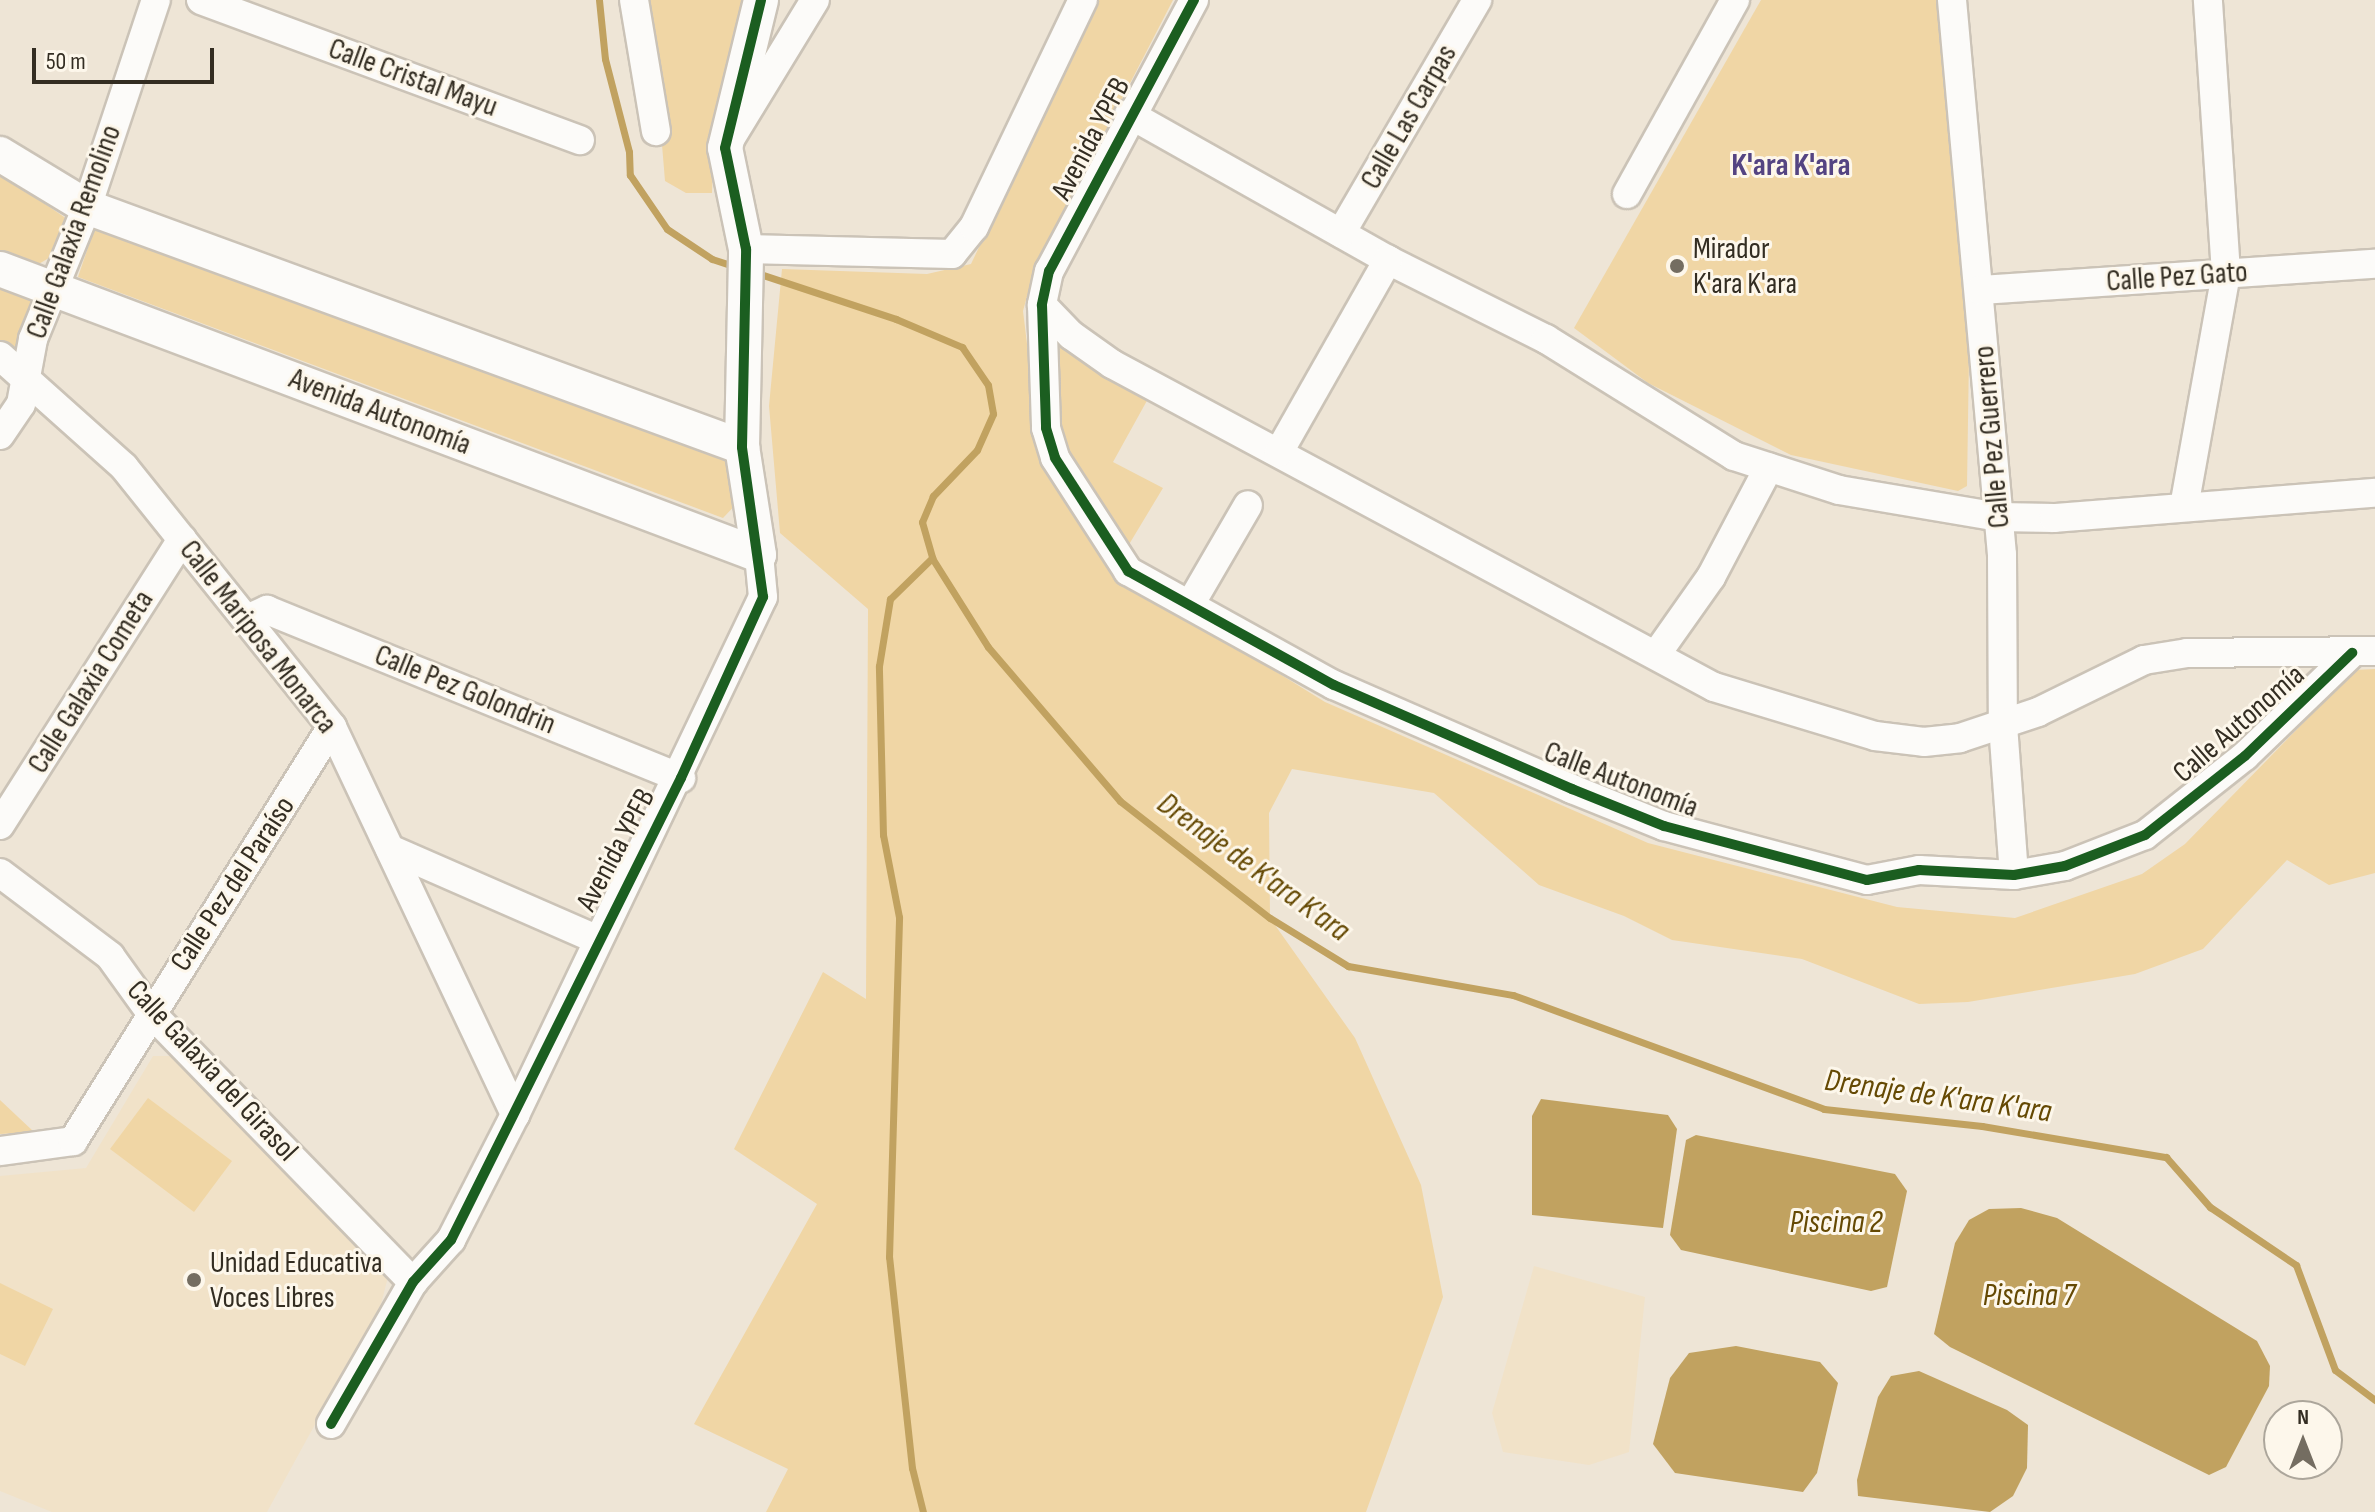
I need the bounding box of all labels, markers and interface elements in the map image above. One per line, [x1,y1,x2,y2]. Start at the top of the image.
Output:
street label: Calle Cristal Mayu [324,31,502,125]
scale bar [36,32,218,82]
street label: Calle Las Carpas [1353,38,1465,196]
text: 50 m [46,47,86,76]
street label: Avenida YPFB [1044,72,1138,206]
street label: Calle Galaxia Remolino [19,120,129,344]
district label: K'ara K'ara [1731,147,1851,185]
place label: Mirador K'ara K'ara [1693,231,1797,302]
street label: Calle Pez Gato [2105,254,2249,300]
marker: Mirador K'ara K'ara [1668,257,1686,275]
street label: Calle Pez Guerrero [1966,344,2018,530]
street label: Avenida Autonomía [284,361,476,463]
street label: Calle Mariposa Monarca [171,533,345,741]
street label: Calle Galaxia Cometa [20,584,162,780]
street label: Calle Pez Golondrin [369,637,561,743]
street label: Calle Autonomía [2166,657,2312,791]
street label: Calle Autonomía [1539,734,1703,826]
street label: Avenida YPFB [569,783,663,917]
water label: Drenaje de K'ara K'ara [1149,785,1357,951]
street label: Calle Pez del Paraíso [163,790,303,978]
street label: Calle Galaxia del Girasol [119,973,305,1169]
water label: Drenaje de K'ara K'ara [1822,1062,2054,1132]
water label: Piscina 2 [1790,1204,1882,1242]
place label: Unidad Educativa Voces Libres [210,1245,382,1316]
marker: Unidad Educativa Voces Libres [185,1271,203,1289]
water label: Piscina 7 [1983,1277,2075,1315]
north arrow [2263,1400,2343,1480]
text: N [2297,1404,2309,1431]

